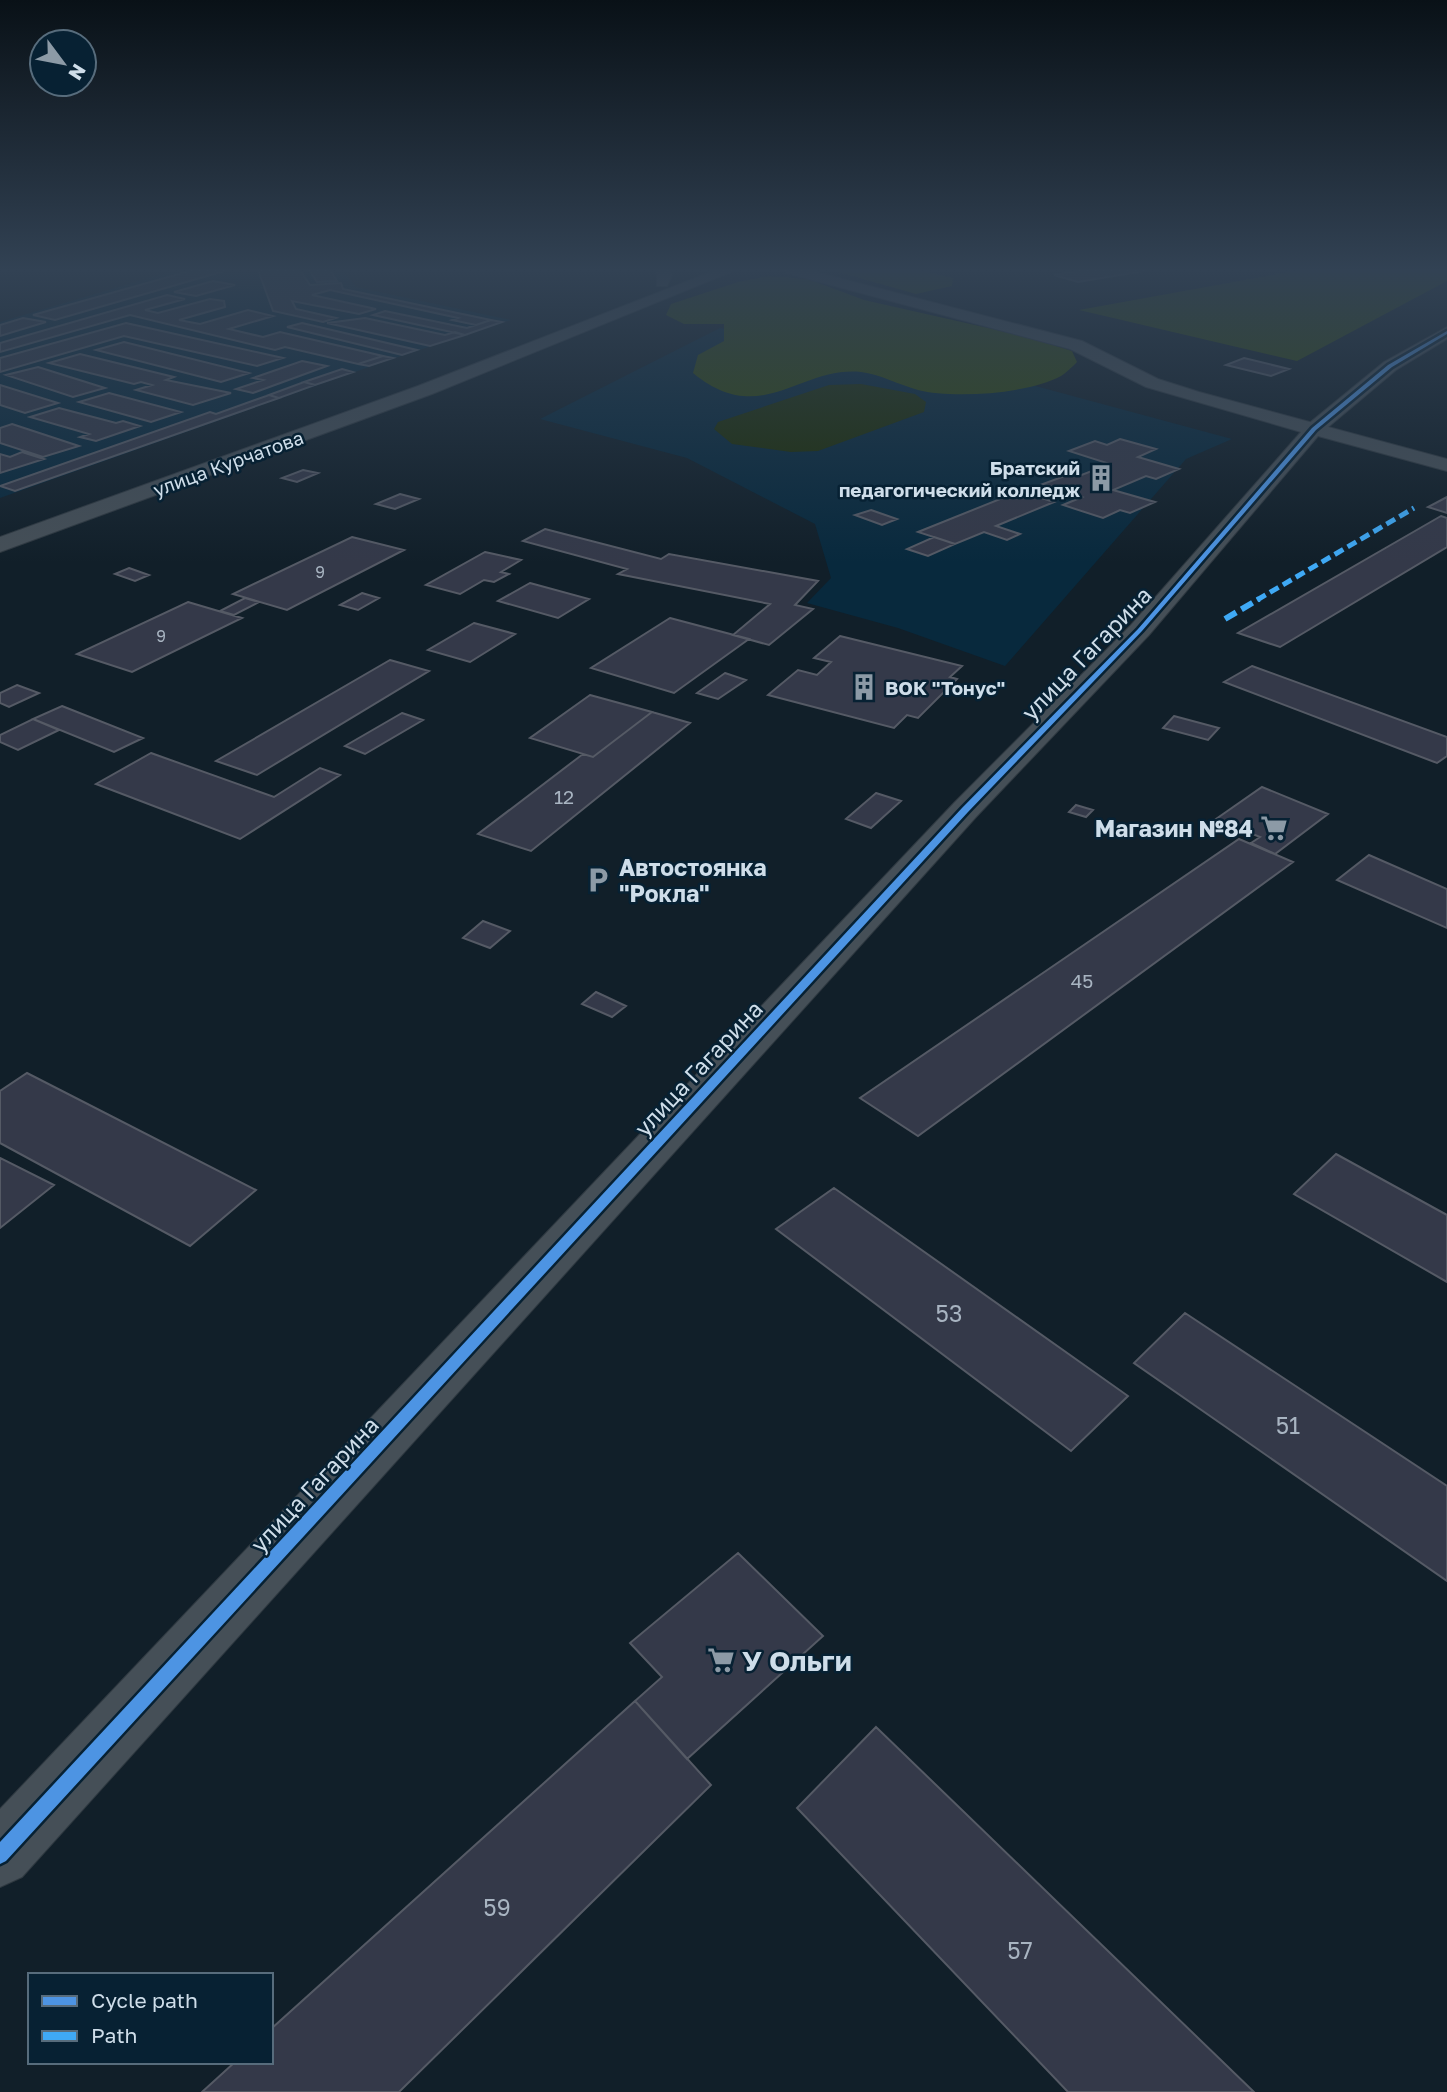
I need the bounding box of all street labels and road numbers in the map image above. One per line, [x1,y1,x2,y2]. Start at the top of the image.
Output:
street label: улица Курчатова [150,425,306,501]
street label: улица Гагарина [1015,580,1157,726]
street label: улица Гагарина [628,994,768,1142]
street label: улица Гагарина [244,1410,384,1558]

